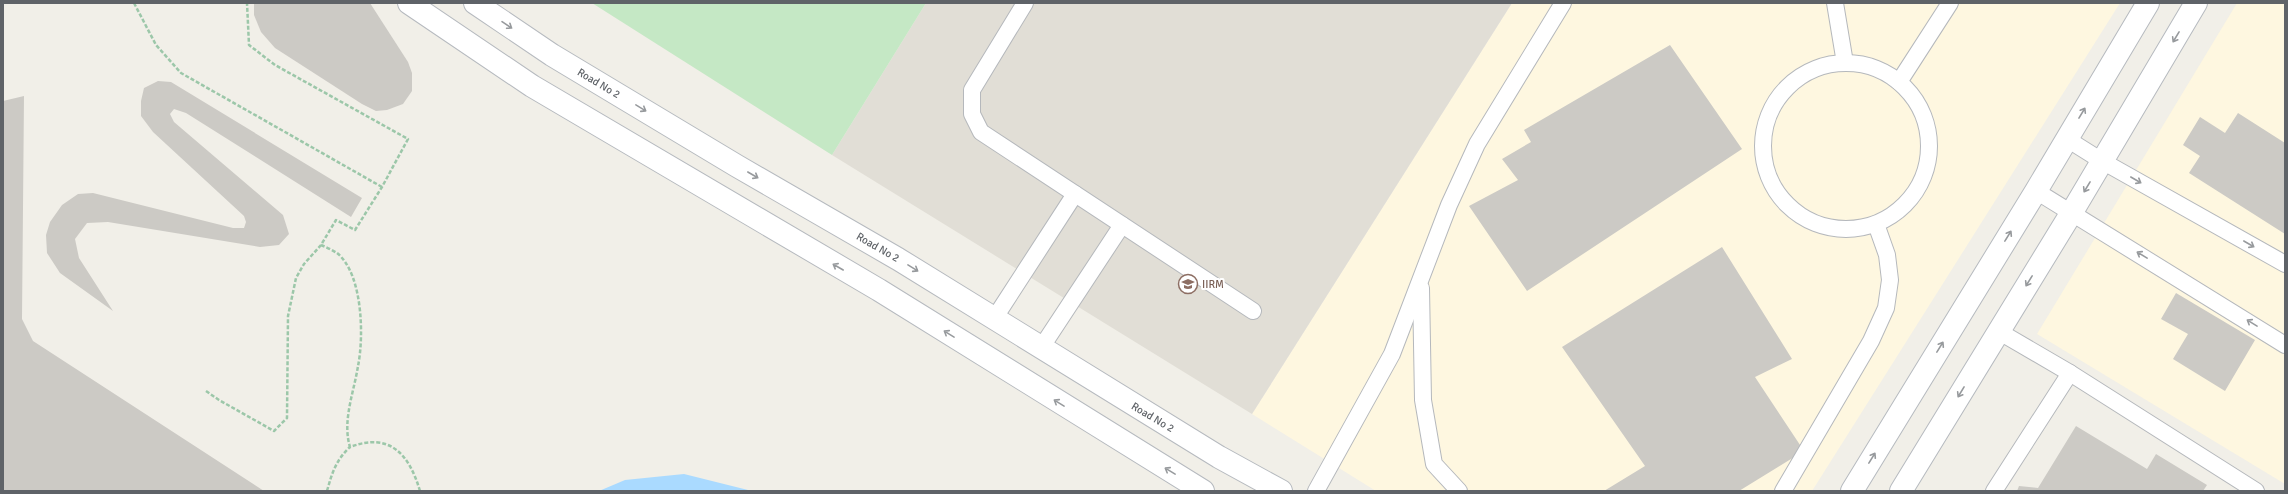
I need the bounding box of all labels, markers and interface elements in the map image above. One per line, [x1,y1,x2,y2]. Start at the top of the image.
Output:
one-way arrow [501,21,512,29]
one-way arrow [2172,30,2180,42]
street label: Road No 2 [575,66,623,101]
one-way arrow [635,104,646,112]
one-way arrow [2079,107,2087,119]
one-way arrow [746,172,758,180]
one-way arrow [2130,177,2142,185]
one-way arrow [2082,181,2090,193]
street label: Road No 2 [854,230,902,265]
one-way arrow [2005,230,2013,242]
one-way arrow [2243,241,2255,249]
one-way arrow [2137,251,2148,259]
one-way arrow [832,262,844,270]
one-way arrow [907,265,919,273]
school or university icon: IIRM [1177,273,1199,295]
one-way arrow [2025,275,2033,286]
place label: IIRM [1202,278,1224,291]
one-way arrow [2247,319,2258,327]
one-way arrow [944,330,955,338]
one-way arrow [1937,341,1945,353]
one-way arrow [1957,386,1965,397]
one-way arrow [1053,398,1065,406]
street label: Road No 2 [1129,400,1177,435]
one-way arrow [1868,453,1876,464]
one-way arrow [1165,467,1176,475]

